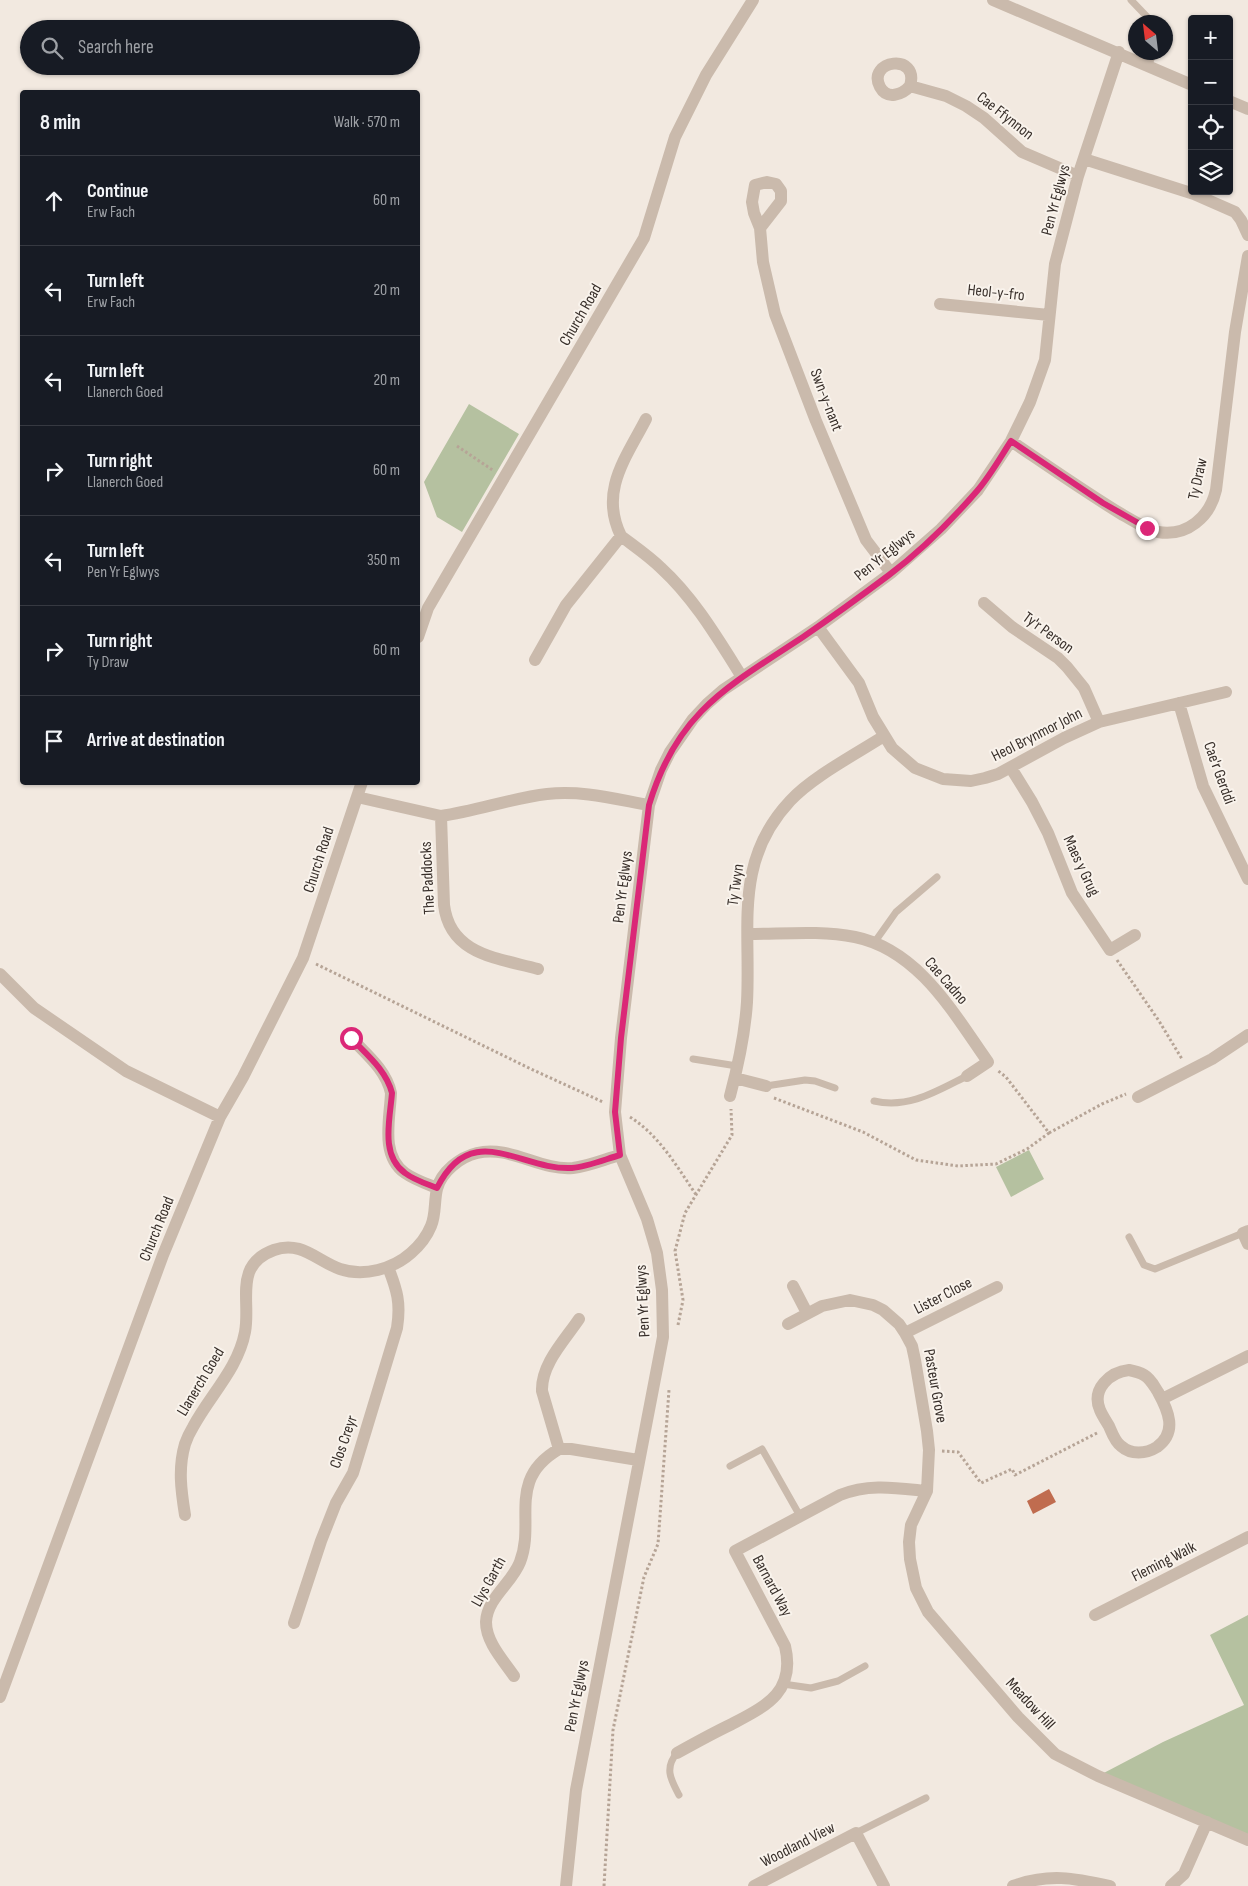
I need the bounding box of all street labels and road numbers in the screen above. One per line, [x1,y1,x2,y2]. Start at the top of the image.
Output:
street label: Cae Ffynnon [973,88,1037,144]
street label: Pen Yr Eglwys [1037,162,1075,238]
street label: Church Road [556,281,606,349]
street label: Heol-y-fro [966,281,1026,305]
street label: Swn-y-nant [805,366,847,434]
street label: Ty Draw [1184,457,1212,501]
street label: Pen Yr Eglwys [851,525,919,585]
street label: Ty'r Person [1019,608,1077,658]
street label: Heol Brynmor John [988,704,1086,766]
street label: Cae'r Gerddi [1199,739,1239,807]
street label: Church Road [299,825,339,895]
street label: Maes y Grug [1059,833,1103,899]
street label: The Paddocks [417,841,439,915]
street label: Pen Yr Eglwys [609,850,637,924]
street label: Ty Twyn [724,863,748,907]
street label: Cae Cadno [920,953,972,1009]
street label: Church Road [135,1194,179,1264]
street label: Pen Yr Eglwys [632,1264,654,1338]
street label: Lister Close [911,1273,975,1319]
street label: Llanerch Goed [173,1344,229,1420]
street label: Pasteur Grove [919,1348,951,1424]
street label: Clos Creyr [326,1413,362,1471]
street label: Fleming Walk [1129,1538,1199,1586]
street label: Barnard Way [748,1552,796,1620]
street label: Llys Garth [468,1554,510,1610]
street label: Pen Yr Eglwys [561,1658,593,1733]
street label: Meadow Hill [1001,1674,1059,1734]
street label: Woodland View [758,1818,838,1872]

